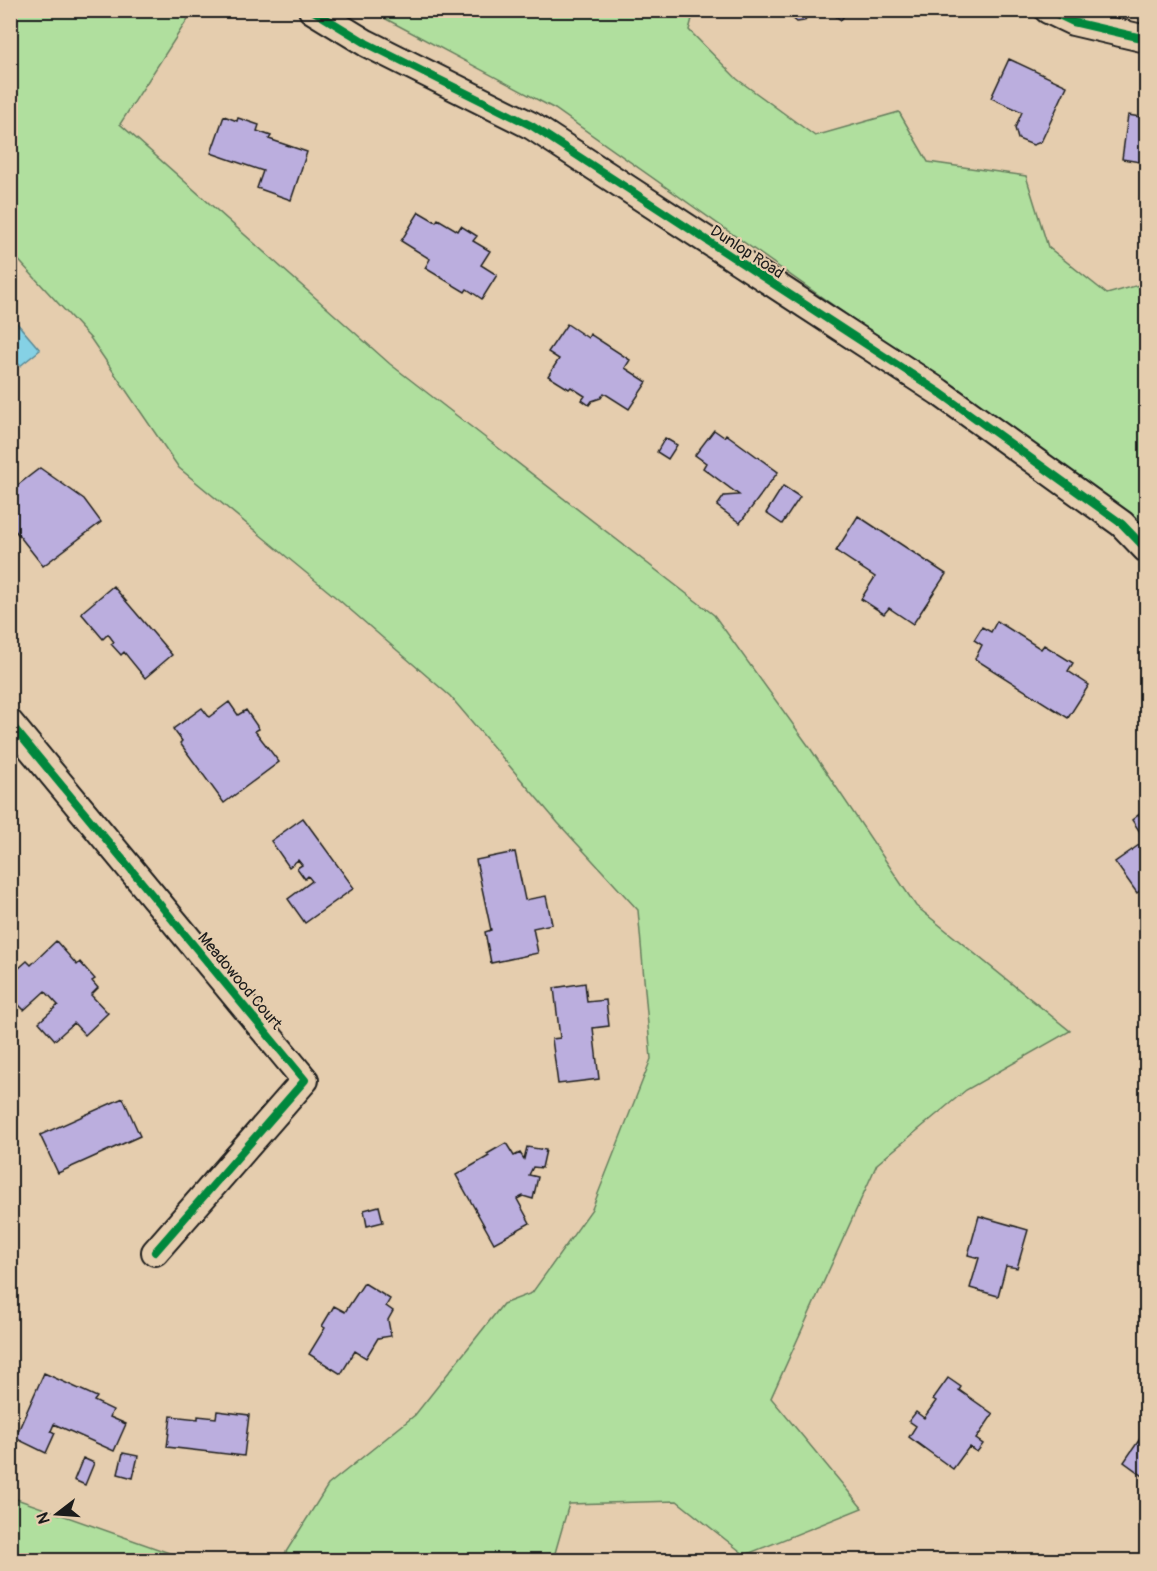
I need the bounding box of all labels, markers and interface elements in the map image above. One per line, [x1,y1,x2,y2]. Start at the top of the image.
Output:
street label: Dunlop Road [707,221,787,283]
street label: Meadowood Court [194,928,287,1034]
north arrow [27,1484,87,1544]
text: N [32,1510,55,1526]

